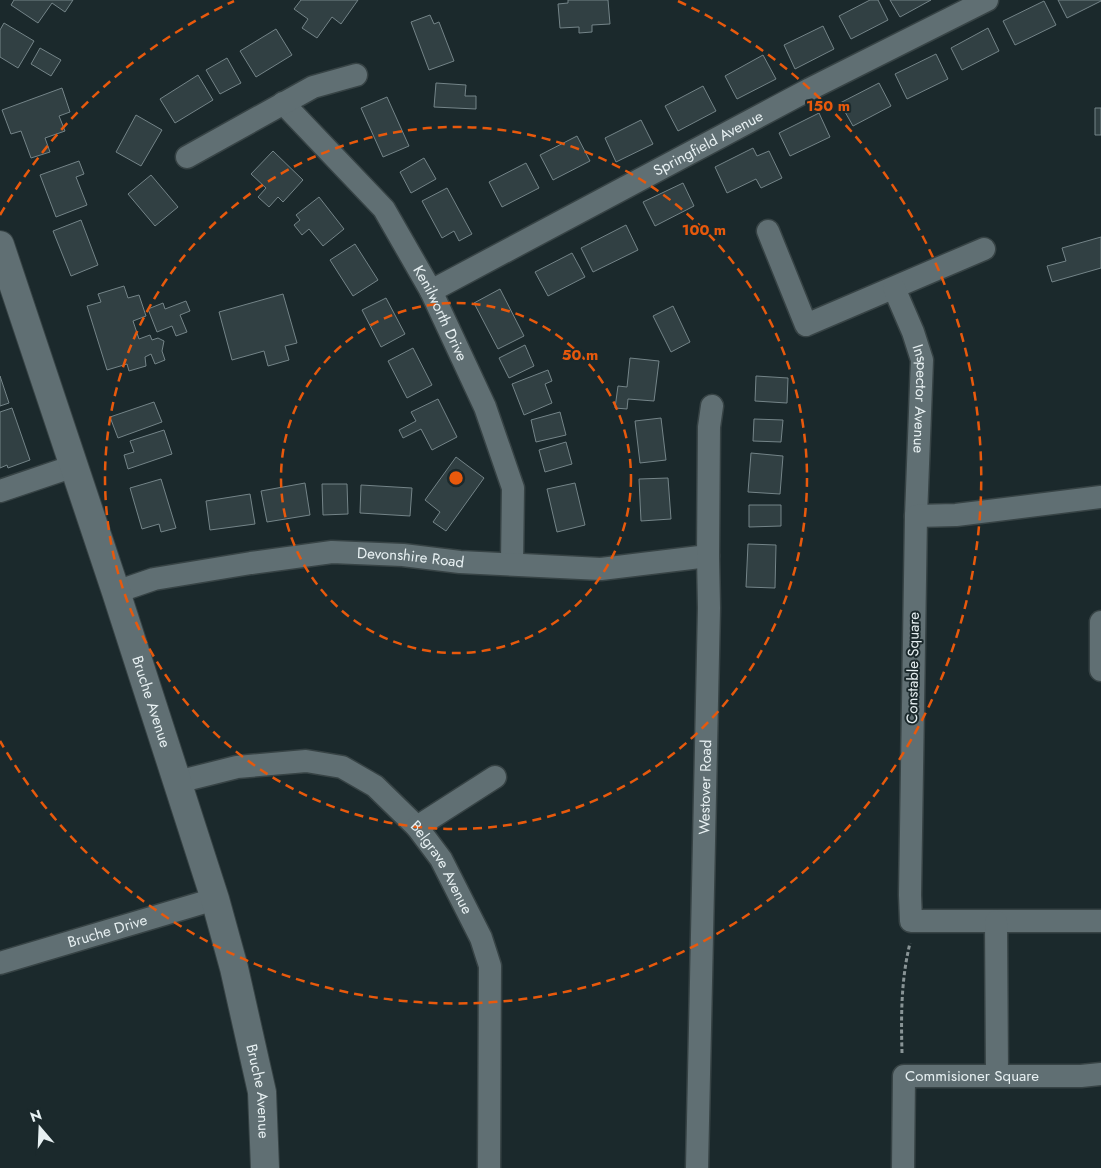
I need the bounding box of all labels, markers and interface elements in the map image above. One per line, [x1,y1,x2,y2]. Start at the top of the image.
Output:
text: 150 m [806,95,850,117]
street label: Springfield Avenue [649,105,767,182]
text: 100 m [682,219,726,241]
street label: Kenilworth Drive [408,261,473,365]
street label: Inspector Avenue [907,341,933,454]
text: 50 m [562,344,598,366]
centre of rings [447,469,465,487]
street label: Devonshire Road [356,542,465,573]
street label: Constable Square [901,612,925,724]
street label: Bruche Avenue [126,653,177,751]
street label: Westover Road [693,739,717,835]
street label: Belgrave Avenue [406,815,478,918]
street label: Bruche Drive [65,909,150,953]
street label: Bruche Avenue [240,1042,275,1139]
street label: Commisioner Square [905,1065,1039,1087]
north arrow [15,1103,65,1153]
text: N [27,1104,44,1127]

